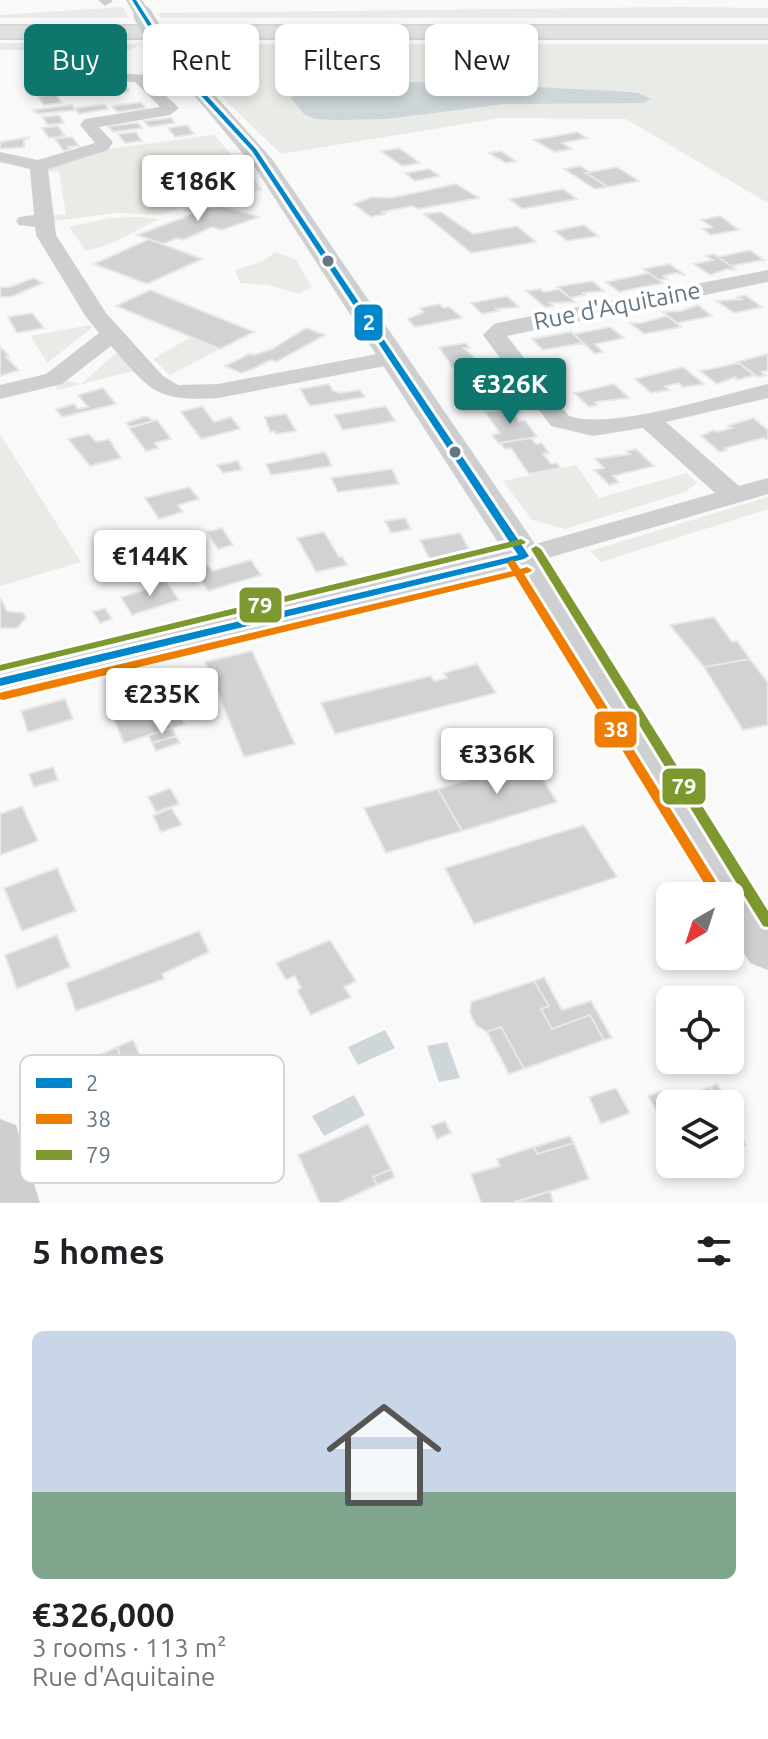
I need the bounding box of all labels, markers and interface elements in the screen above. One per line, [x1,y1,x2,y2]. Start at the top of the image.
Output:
chip: Buy [24,24,127,96]
chip: Rent [143,24,259,96]
chip: Filters [275,24,409,96]
chip: New [425,24,538,96]
pin: €186K [142,155,254,223]
text: €186K [160,166,236,195]
unlabelled marker [320,253,336,269]
street label: Rue d'Aquitaine [531,276,703,335]
line badge: 2 [353,303,384,342]
text: 2 [363,309,375,334]
pin: €326K [454,358,566,426]
text: €326K [472,369,548,398]
unlabelled marker [447,444,463,460]
pin: €144K [94,530,206,598]
text: €144K [112,541,188,570]
line badge: 79 [238,586,283,624]
text: 79 [248,592,272,617]
pin: €235K [106,668,218,736]
text: €235K [124,679,200,708]
line badge: 38 [593,710,638,749]
text: 38 [604,716,628,741]
pin: €336K [441,728,553,796]
text: €336K [459,739,535,768]
line badge: 79 [661,767,707,806]
text: 79 [672,773,696,798]
north arrow [656,882,744,970]
map controls [656,882,744,1178]
button: locate [656,986,744,1074]
legend [20,1055,284,1183]
text: 2 [86,1070,98,1095]
button: layers [656,1090,744,1178]
text: 38 [86,1106,111,1131]
text: 79 [86,1142,111,1167]
icon: filters [692,1229,736,1273]
text: 5 homes [32,1232,165,1270]
icon: home [312,1383,456,1527]
text: €326,000 [32,1595,175,1633]
text: 3 rooms · 113 m² [32,1633,227,1662]
text: Rue d'Aquitaine [32,1662,215,1691]

